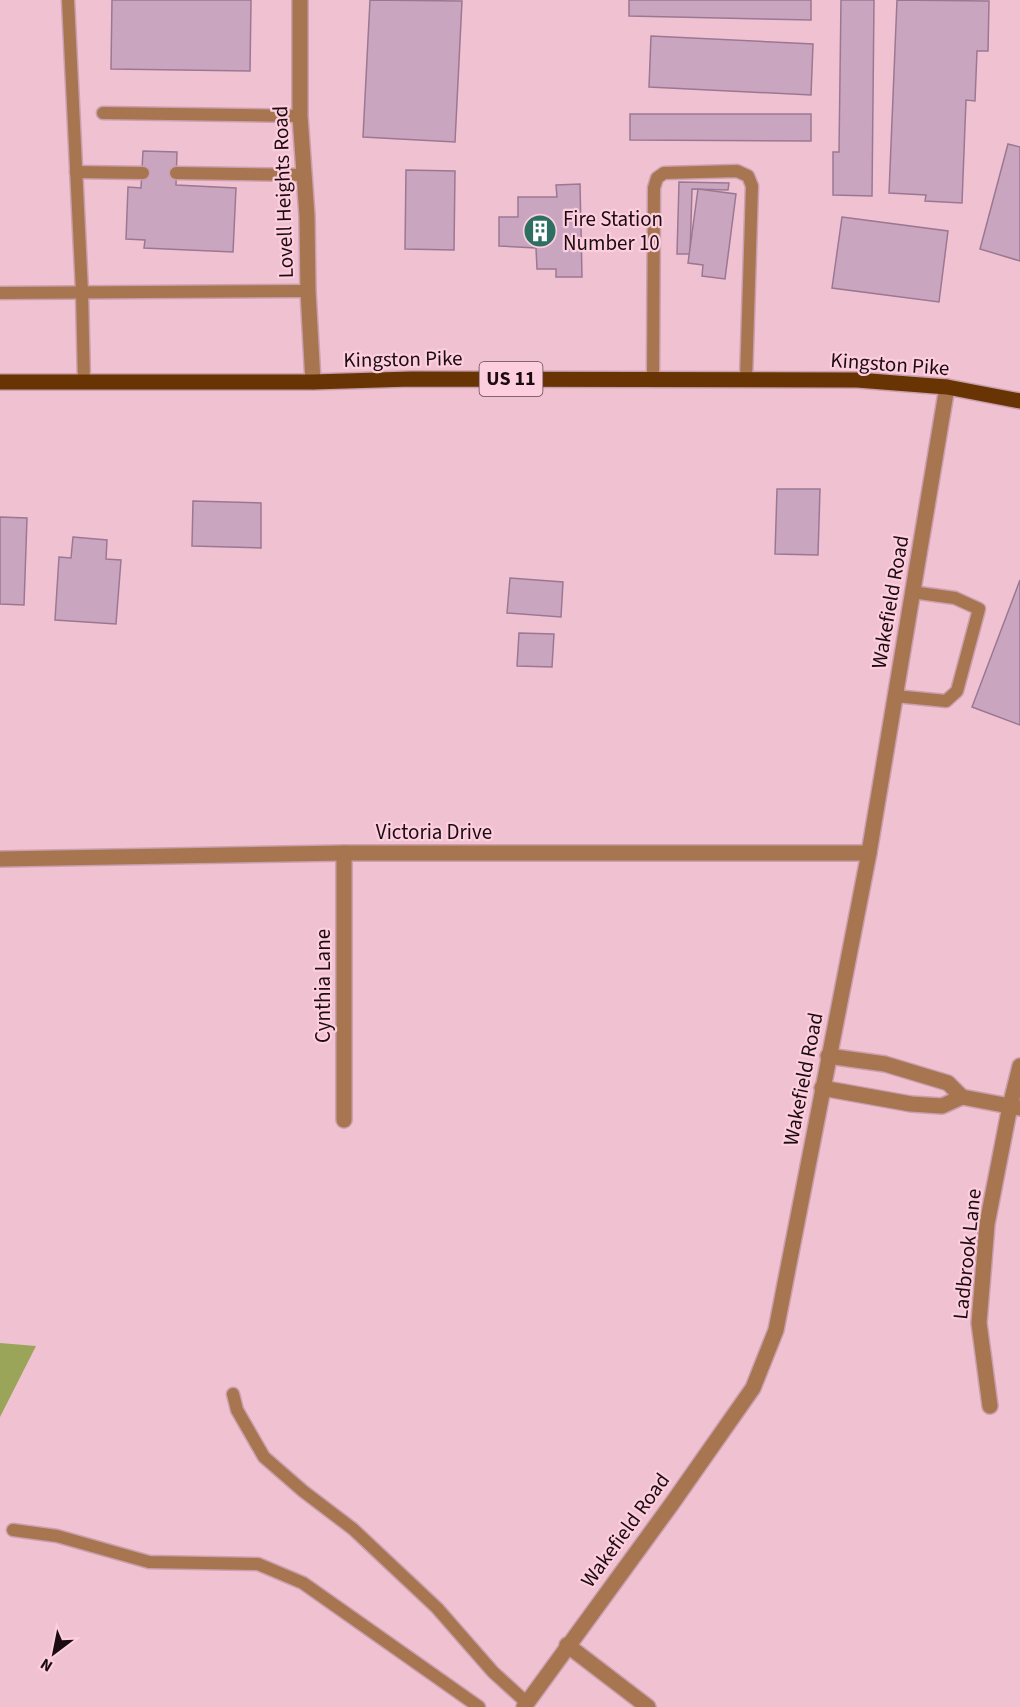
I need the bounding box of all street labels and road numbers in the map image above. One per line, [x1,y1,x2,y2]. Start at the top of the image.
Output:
street label: Lovell Heights Road [265,105,301,279]
street label: Kingston Pike [343,343,463,375]
street label: Kingston Pike [830,345,950,383]
road number: US 11 [480,362,542,396]
street label: Wakefield Road [863,533,917,671]
street label: Victoria Drive [376,817,492,847]
street label: Cynthia Lane [308,929,338,1043]
street label: Wakefield Road [775,1010,831,1148]
street label: Ladbrook Lane [945,1187,989,1321]
street label: Wakefield Road [573,1467,677,1593]

